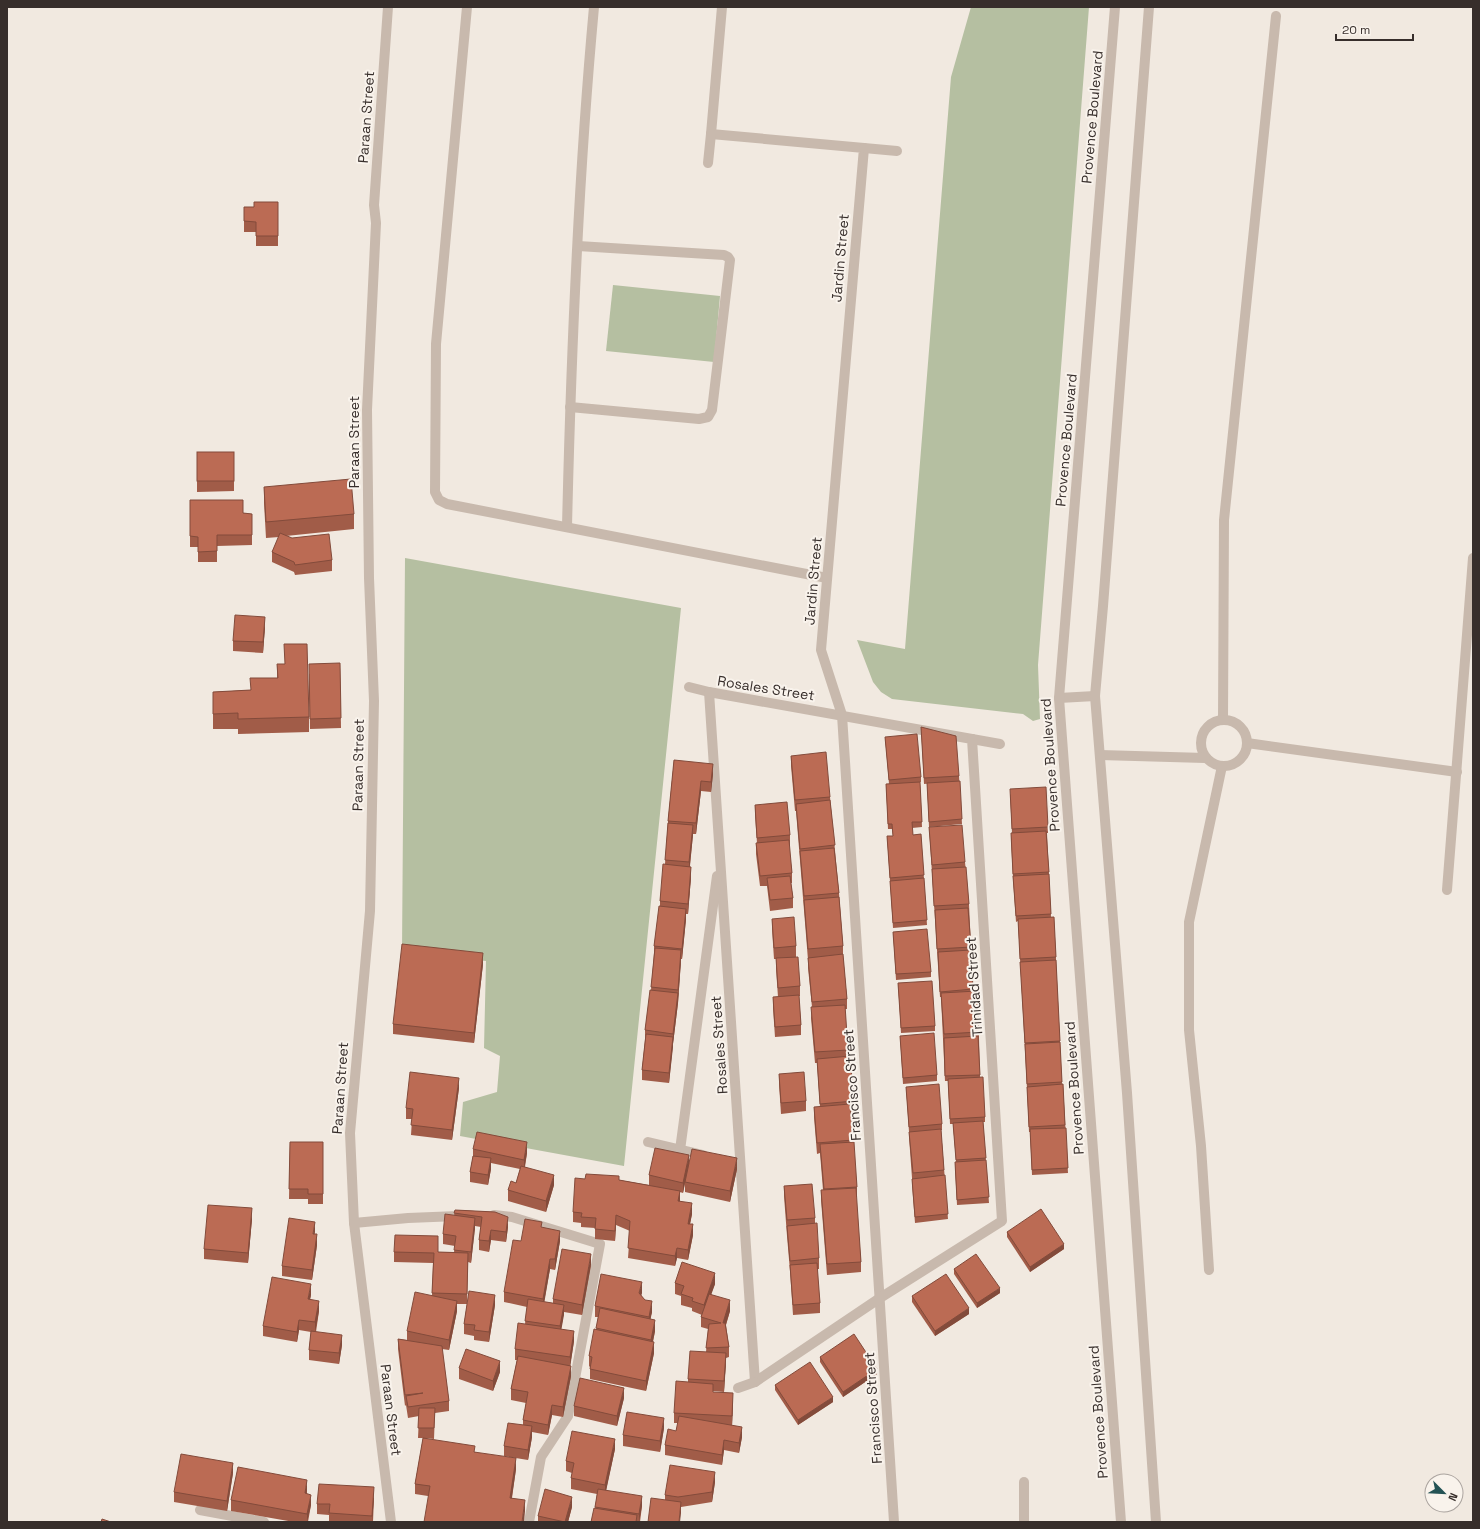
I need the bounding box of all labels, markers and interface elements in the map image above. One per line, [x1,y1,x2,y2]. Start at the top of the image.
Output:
scale bar [1336,16,1413,42]
text: 20 m [1342,22,1370,38]
street label: Provence Boulevard [1077,50,1107,184]
street label: Paraan Street [354,70,378,164]
street label: Jardin Street [827,213,853,303]
street label: Provence Boulevard [1051,373,1081,507]
street label: Paraan Street [345,396,363,488]
street label: Jardin Street [800,536,826,626]
street label: Rosales Street [716,671,816,705]
street label: Provence Boulevard [1036,698,1064,832]
street label: Paraan Street [348,719,368,811]
street label: Trinidad Street [962,936,986,1038]
street label: Rosales Street [707,995,731,1095]
street label: Provence Boulevard [1060,1021,1088,1155]
street label: Francisco Street [839,1029,865,1141]
street label: Paraan Street [328,1041,352,1135]
street label: Provence Boulevard [1084,1345,1112,1479]
street label: Francisco Street [860,1352,886,1464]
street label: Paraan Street [376,1363,406,1457]
north arrow [1424,1473,1464,1513]
text: N [1445,1491,1461,1503]

